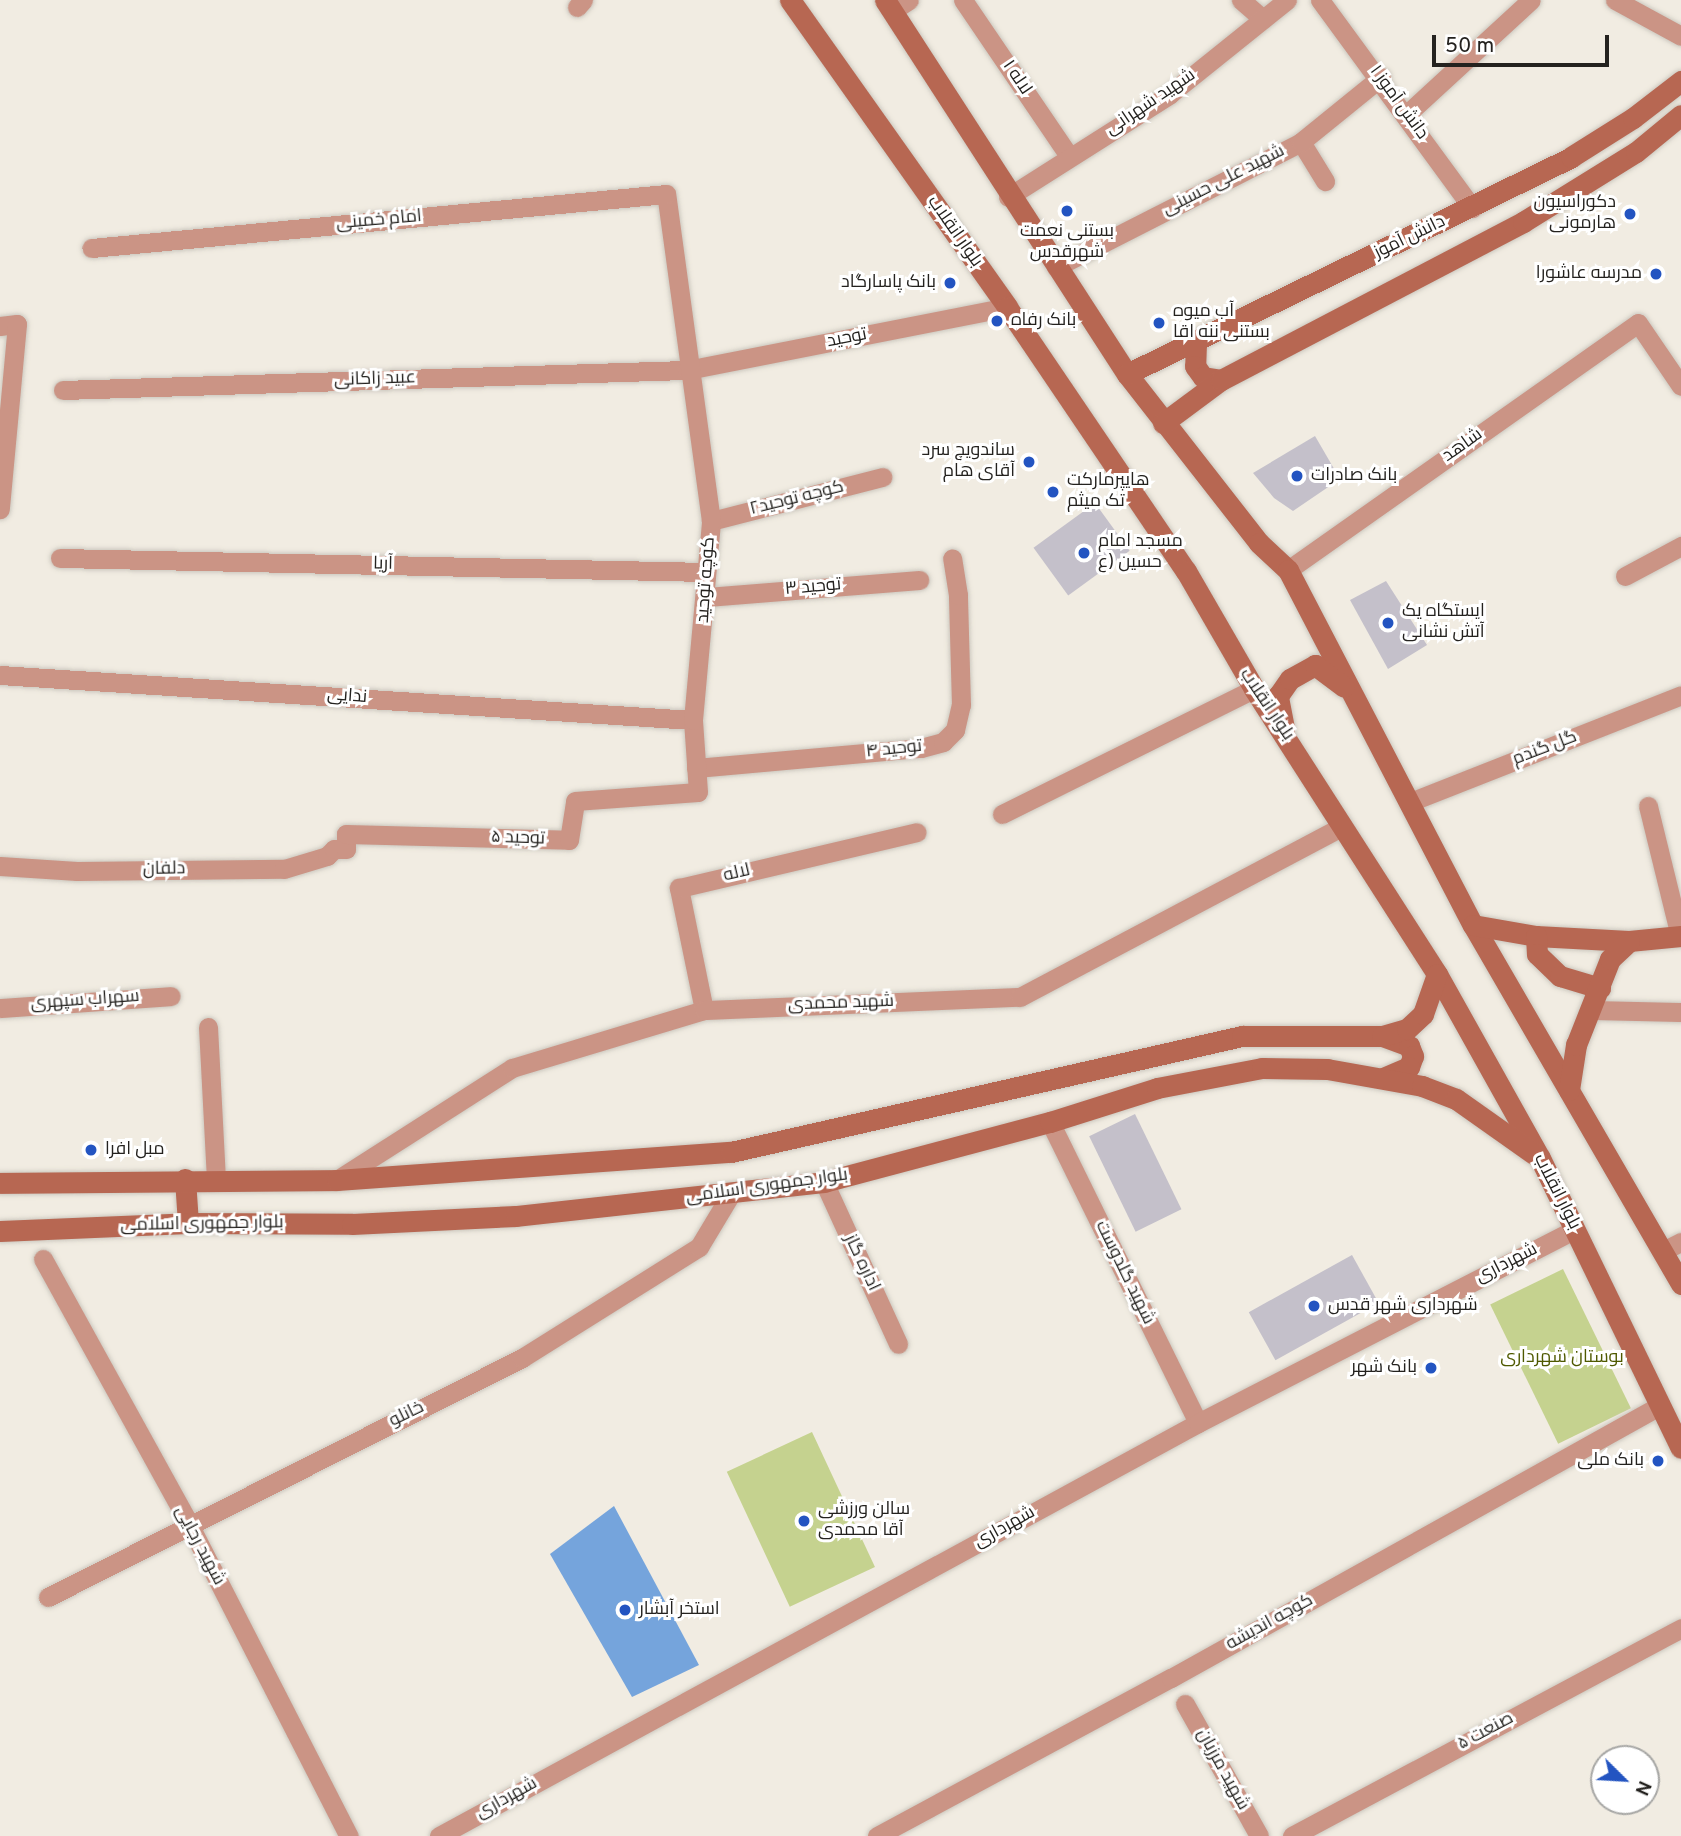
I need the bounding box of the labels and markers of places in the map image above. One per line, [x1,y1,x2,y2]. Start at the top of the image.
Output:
place label: دکوراسیون هارمونی [1534,193,1616,235]
marker: بستنی نعمت شهرقدس [1059,203,1075,219]
marker: دکوراسیون هارمونی [1622,206,1638,222]
place label: بستنی نعمت شهرقدس [1020,222,1114,264]
place label: مدرسه عاشورا [1536,263,1642,285]
marker: مدرسه عاشورا [1648,266,1664,282]
place label: بانک پاسارگاد [841,272,936,294]
marker: بانک پاسارگاد [942,275,958,291]
place label: آب میوه بستنی ننه اقا [1173,302,1270,344]
place label: بانک رفاه [1011,310,1076,332]
marker: بانک رفاه [989,313,1005,329]
marker: آب میوه بستنی ننه اقا [1151,315,1167,331]
place label: ساندویچ سرد آقای هام [922,441,1015,484]
marker: ساندویچ سرد آقای هام [1021,454,1037,470]
place label: بانک صادرات [1311,465,1397,487]
marker: بانک صادرات [1289,468,1305,484]
place label: هایپرمارکت تک میثم [1067,471,1150,514]
marker: هایپرمارکت تک میثم [1045,484,1061,500]
place label: مسجد امام حسین (ع [1098,532,1183,574]
marker: مسجد امام حسین (ع [1076,545,1092,561]
place label: ایستگاه یک آتش نشانی [1402,602,1485,644]
marker: ایستگاه یک آتش نشانی [1380,615,1396,631]
place label: مبل افرا [105,1139,165,1161]
marker: مبل افرا [83,1142,99,1158]
place label: شهرداری شهر قدس [1328,1295,1478,1317]
marker: شهرداری شهر قدس [1306,1298,1322,1314]
place label: بانک شهر [1351,1357,1417,1379]
marker: بانک شهر [1423,1360,1439,1376]
place label: بانک ملی [1577,1450,1644,1472]
marker: بانک ملی [1650,1453,1666,1469]
place label: سالن ورزشی آقا محمدی [818,1500,910,1542]
marker: سالن ورزشی آقا محمدی [796,1513,812,1529]
place label: استخر آبشار [639,1599,720,1621]
marker: استخر آبشار [617,1602,633,1618]

